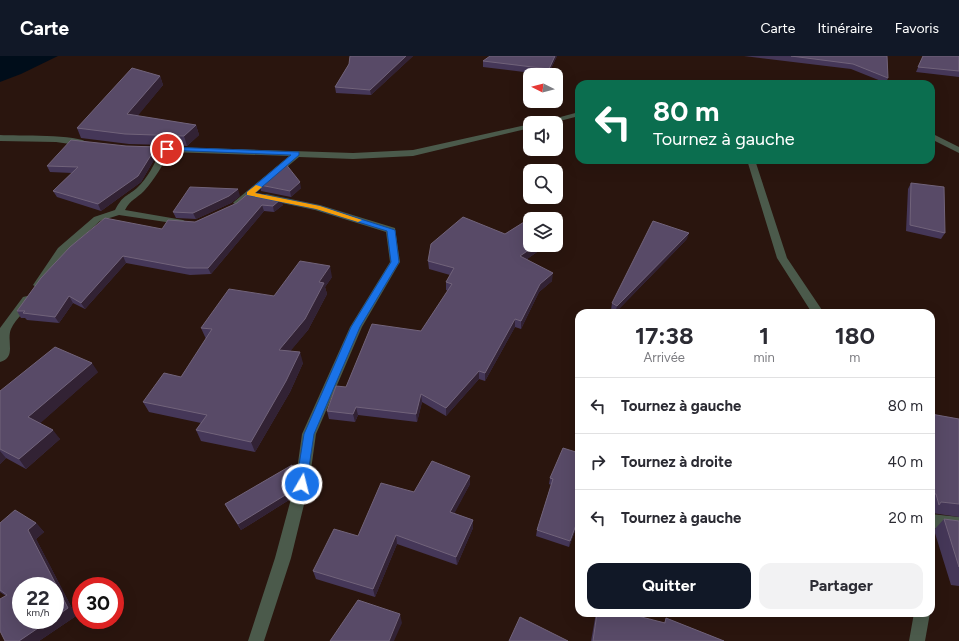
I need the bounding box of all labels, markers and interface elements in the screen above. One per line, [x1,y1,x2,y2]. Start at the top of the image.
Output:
text: Carte [20,17,69,40]
text: Carte [761,20,795,37]
text: Itinéraire [817,20,873,37]
text: Favoris [895,20,939,37]
north arrow [523,68,563,108]
map controls [523,68,563,252]
text: 80 m [653,94,719,128]
icon: left [587,96,639,148]
button: sound [523,116,563,156]
text: Tournez à gauche [653,128,795,150]
pin [150,132,184,166]
icon: arrive [156,138,178,160]
button: search [523,164,563,204]
button: layers [523,212,563,252]
text: 17:38 [635,321,694,350]
text: 1 [759,321,769,350]
text: 180 [835,321,875,350]
text: Arrivée [644,350,685,365]
text: min [753,350,775,365]
text: m [849,350,860,365]
icon: left [587,395,609,417]
text: Tournez à gauche [621,397,741,415]
text: 80 m [888,397,923,415]
icon: right [587,451,609,473]
text: Tournez à droite [621,453,732,471]
text: 40 m [888,453,923,471]
position arrow [281,463,323,505]
icon: left [587,507,609,529]
text: Tournez à gauche [621,509,741,527]
text: 20 m [889,509,923,527]
button: Quitter [587,563,751,609]
button: Partager [759,563,923,609]
speed limit sign: 30 [72,577,124,629]
text: 22 [26,586,50,610]
text: km/h [27,606,49,619]

